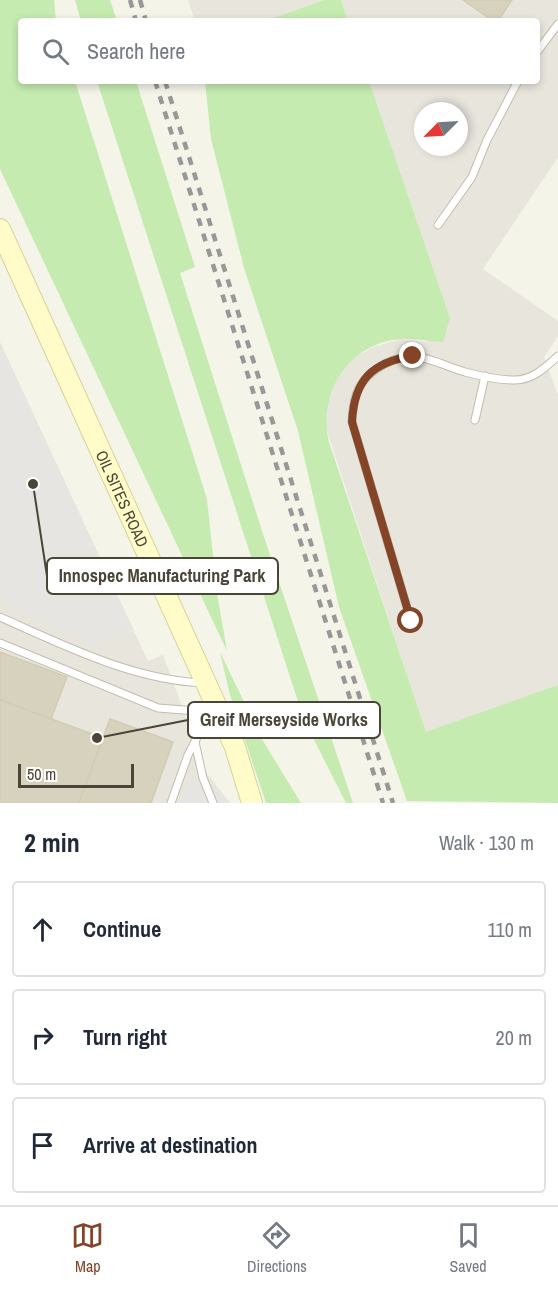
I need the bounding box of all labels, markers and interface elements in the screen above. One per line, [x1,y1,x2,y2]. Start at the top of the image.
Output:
search box [18,18,540,84]
icon: search [39,35,72,68]
text: Search here [87,36,185,66]
north arrow [414,102,468,156]
route end [399,342,425,368]
street label: OIL SITES ROAD [91,447,154,550]
callout: Innospec Manufacturing Park [47,558,278,594]
text: Innospec Manufacturing Park [59,563,266,588]
route start [397,607,423,633]
callout: Greif Merseyside Works [188,702,380,738]
text: Greif Merseyside Works [200,707,368,732]
scale bar [18,761,134,788]
text: 50 m [27,763,56,785]
text: 2 min [24,825,80,860]
text: Walk · 130 m [439,829,534,856]
icon: ahead [26,913,59,946]
text: Continue [83,914,161,944]
text: 110 m [488,916,532,943]
icon: right [26,1021,59,1054]
text: Turn right [83,1022,167,1052]
text: 20 m [496,1024,532,1051]
icon: arrive [26,1129,59,1162]
text: Arrive at destination [83,1130,257,1160]
tab: Map [71,1219,104,1277]
tab: Directions [247,1219,307,1277]
tab: Saved [449,1219,487,1277]

